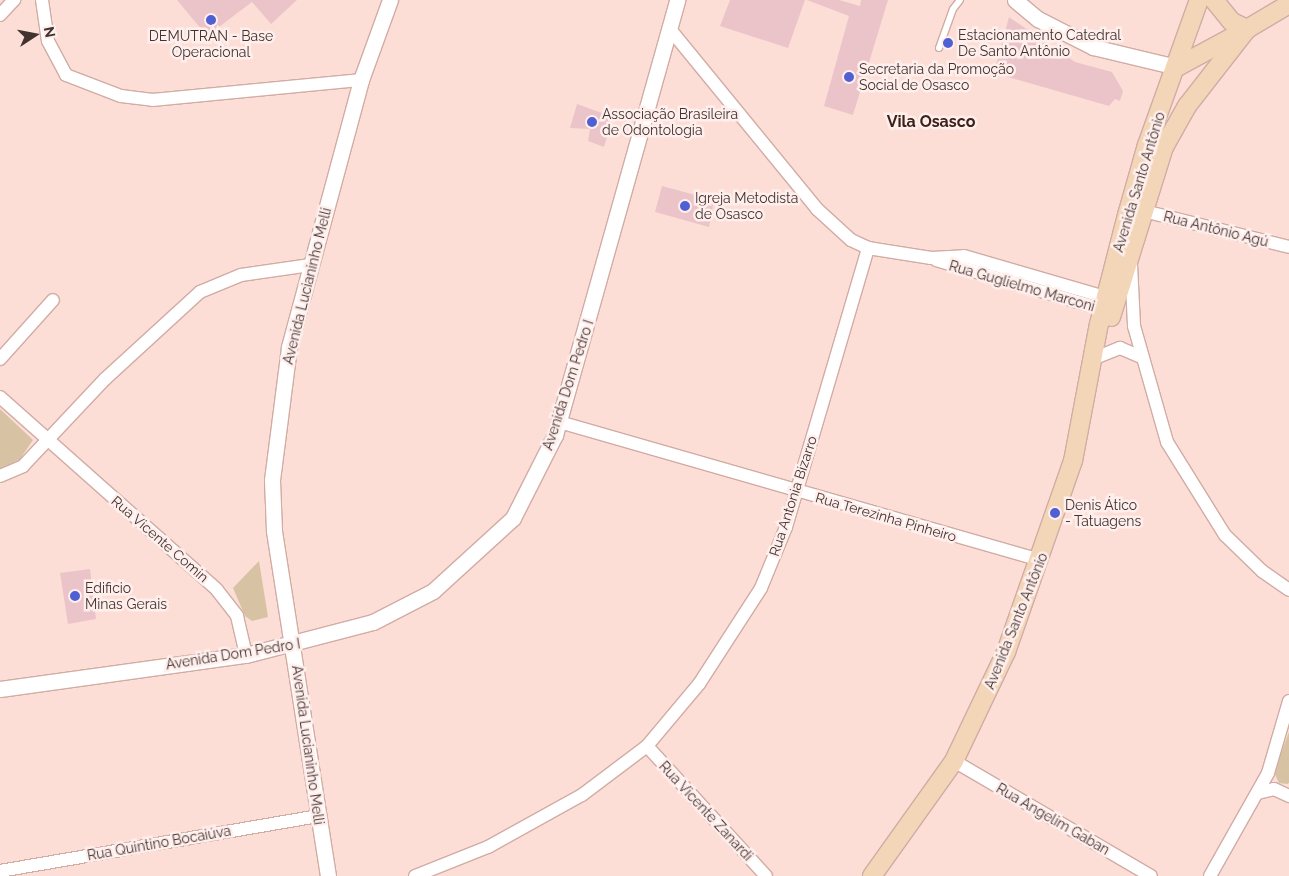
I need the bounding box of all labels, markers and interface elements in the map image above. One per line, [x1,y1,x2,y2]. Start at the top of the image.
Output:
north arrow [10,10,60,60]
marker: DEMUTRAN - Base Operacional [205,14,217,26]
text: N [41,25,59,39]
place label: Estacionamento Catedral De Santo Antônio [958,27,1121,59]
place label: DEMUTRAN - Base Operacional [149,28,273,60]
marker: Estacionamento Catedral De Santo Antônio [942,37,954,49]
place label: Secretaria da Promoção Social de Osasco [859,61,1014,94]
marker: Secretaria da Promoção Social de Osasco [843,71,855,83]
place label: Associação Brasileira de Odontologia [602,106,738,138]
street label: Avenida Santo Antônio [1110,110,1168,254]
district label: Vila Osasco [887,112,975,132]
marker: Associação Brasileira de Odontologia [586,116,598,128]
place label: Igreja Metodista de Osasco [695,190,798,222]
marker: Igreja Metodista de Osasco [679,200,691,212]
street label: Avenida Lucianinho Melli [279,206,335,366]
street label: Rua Antônio Agú [1161,208,1271,250]
street label: Rua Guglielmo Marconi [947,257,1097,315]
street label: Avenida Dom Pedro I [539,318,597,452]
street label: Rua Antonia Bizarro [766,433,820,559]
street label: Rua Terezinha Pinheiro [813,489,959,545]
street label: Rua Vicente Comin [108,492,212,586]
place label: Denis Ático - Tatuagens [1065,497,1142,530]
marker: Denis Ático - Tatuagens [1049,507,1061,519]
street label: Avenida Santo Antônio [981,550,1051,692]
place label: Edificio Minas Gerais [85,580,167,612]
marker: Edificio Minas Gerais [69,590,81,602]
street label: Avenida Dom Pedro I [165,635,301,673]
street label: Avenida Lucianinho Melli [288,664,328,826]
street label: Rua Vicente Zanardi [655,758,757,864]
street label: Rua Angelim Gaban [993,780,1113,858]
street label: Rua Quintino Bocaiúva [86,822,232,864]

